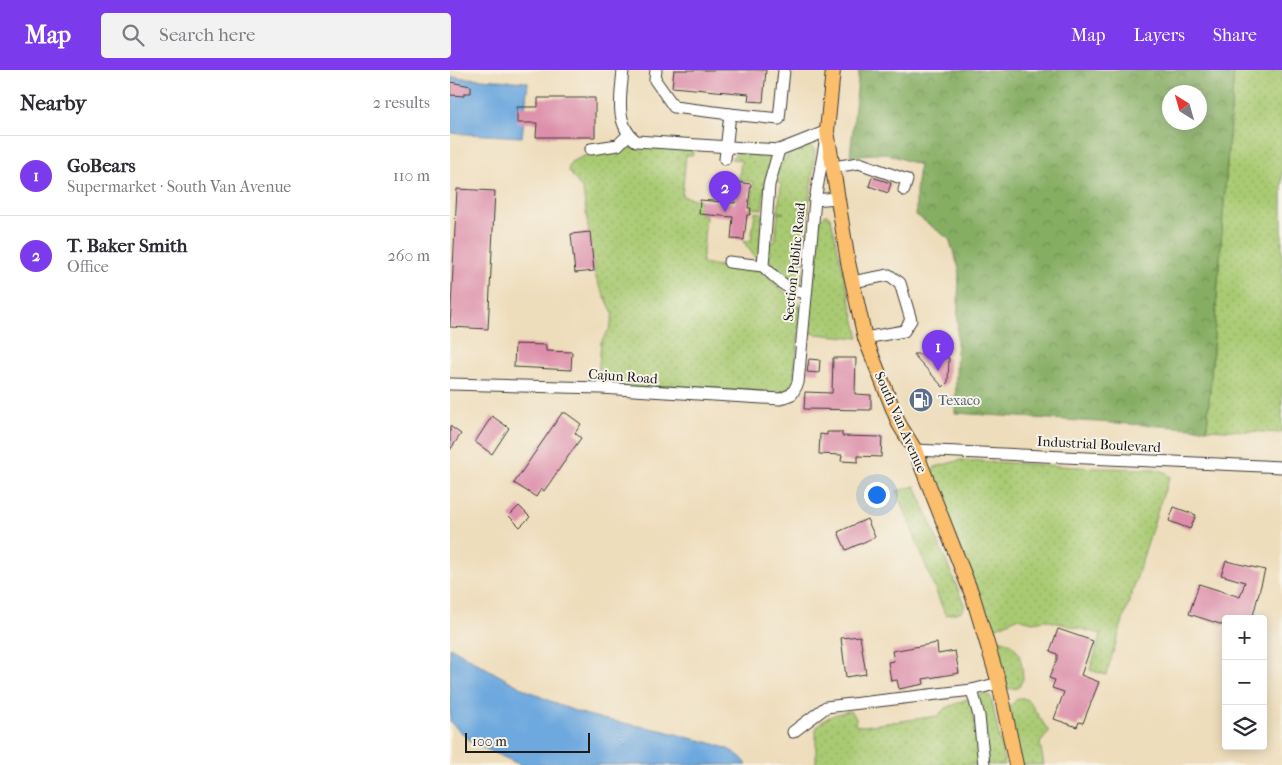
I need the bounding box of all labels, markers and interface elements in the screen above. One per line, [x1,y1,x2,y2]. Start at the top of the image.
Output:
search box [101,13,451,58]
text: Map [25,21,71,49]
icon: search [119,21,147,49]
text: Search here [159,24,255,46]
text: Map [1071,25,1105,46]
text: Layers [1133,25,1185,46]
text: Share [1213,25,1257,46]
north arrow [1162,85,1207,130]
text: Nearby [20,91,86,115]
text: 2 results [373,93,430,112]
text: GoBears [67,155,135,177]
text: 1 [33,166,39,185]
text: 110 m [393,166,430,185]
pin: 2 [709,171,741,212]
text: Supermarket · South Van Avenue [67,177,291,196]
street label: Section Public Road [780,201,809,322]
text: T. Baker Smith [67,235,188,257]
text: 2 [32,246,40,265]
text: 260 m [388,246,430,265]
text: Office [67,257,109,276]
pin: 1 [922,330,954,371]
street label: Cajun Road [588,366,659,387]
street label: South Van Avenue [871,369,930,475]
fuel station icon: Texaco [908,387,934,413]
place label: Texaco [938,392,980,409]
street label: Industrial Boulevard [1037,433,1162,456]
your location [864,482,890,508]
map controls [1222,615,1267,750]
button: + [1222,615,1267,660]
button: − [1222,660,1267,705]
button: layers [1222,705,1267,750]
scale bar [465,730,590,753]
text: 100 m [472,733,507,750]

